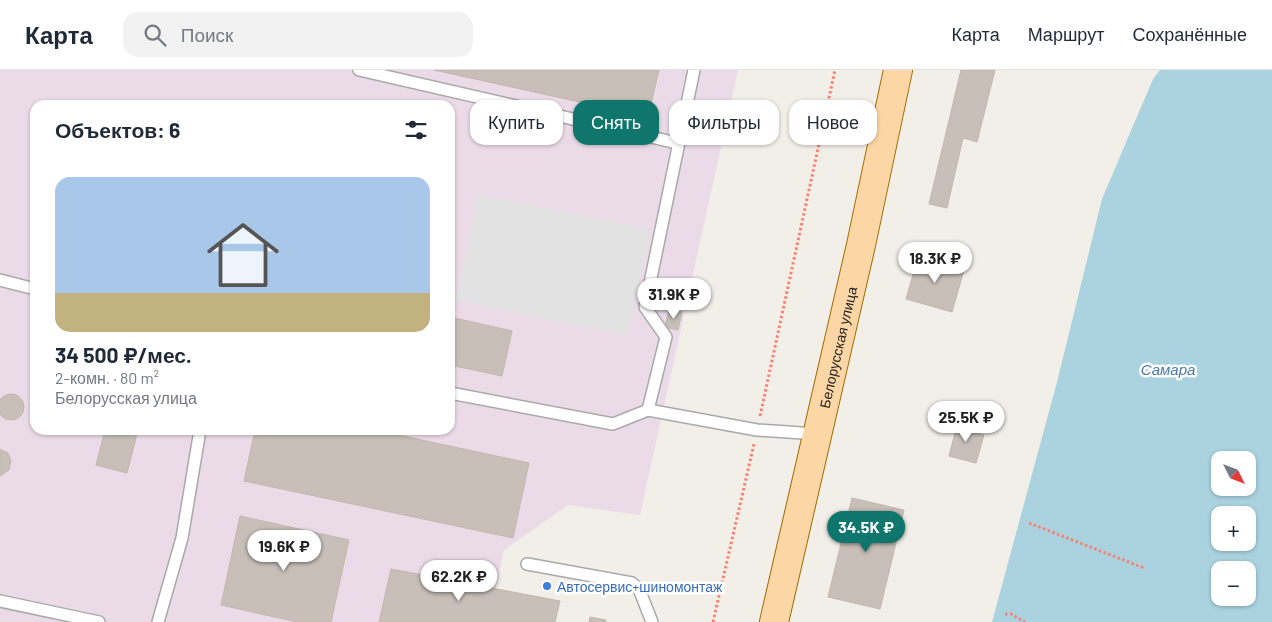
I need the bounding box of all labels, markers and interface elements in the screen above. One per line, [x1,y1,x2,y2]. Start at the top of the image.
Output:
search box [123,12,473,57]
text: Карта [25,20,93,49]
icon: search [141,21,169,49]
text: Поиск [181,23,233,46]
text: Карта [952,23,1000,45]
text: Маршрут [1028,23,1104,45]
text: Сохранённые [1132,23,1247,45]
chip: Купить [470,100,563,145]
chip: Снять [573,100,659,145]
chip: Фильтры [669,100,779,145]
chip: Новое [789,100,877,145]
icon: filters [402,116,430,144]
text: Объектов: 6 [55,117,180,142]
icon: home [198,210,288,300]
pin: 18.3K ₽ [889,242,981,284]
text: 18.3K ₽ [909,248,961,267]
pin: 31.9K ₽ [628,278,720,320]
text: 31.9K ₽ [648,284,700,303]
street label: Белорусская улица [815,285,860,410]
text: 34 500 ₽/мес. [55,342,192,367]
water label: Самара [1141,360,1195,378]
text: 2-комн. · 80 m² [55,368,159,387]
text: Белорусская улица [55,388,197,407]
pin: 25.5K ₽ [920,400,1012,443]
text: 25.5K ₽ [939,407,993,426]
north arrow [1211,451,1256,496]
map controls [1211,451,1256,606]
button: + [1211,506,1256,551]
pin: 34.5K ₽ [820,510,912,553]
text: 34.5K ₽ [838,517,894,536]
pin: 19.6K ₽ [238,530,330,572]
text: 19.6K ₽ [258,536,310,555]
pin: 62.2K ₽ [413,560,505,602]
button: − [1211,561,1256,606]
text: 62.2K ₽ [431,566,487,585]
place label: Автосервис+шиномонтаж [557,578,723,595]
marker: Автосервис+шиномонтаж [541,580,553,592]

